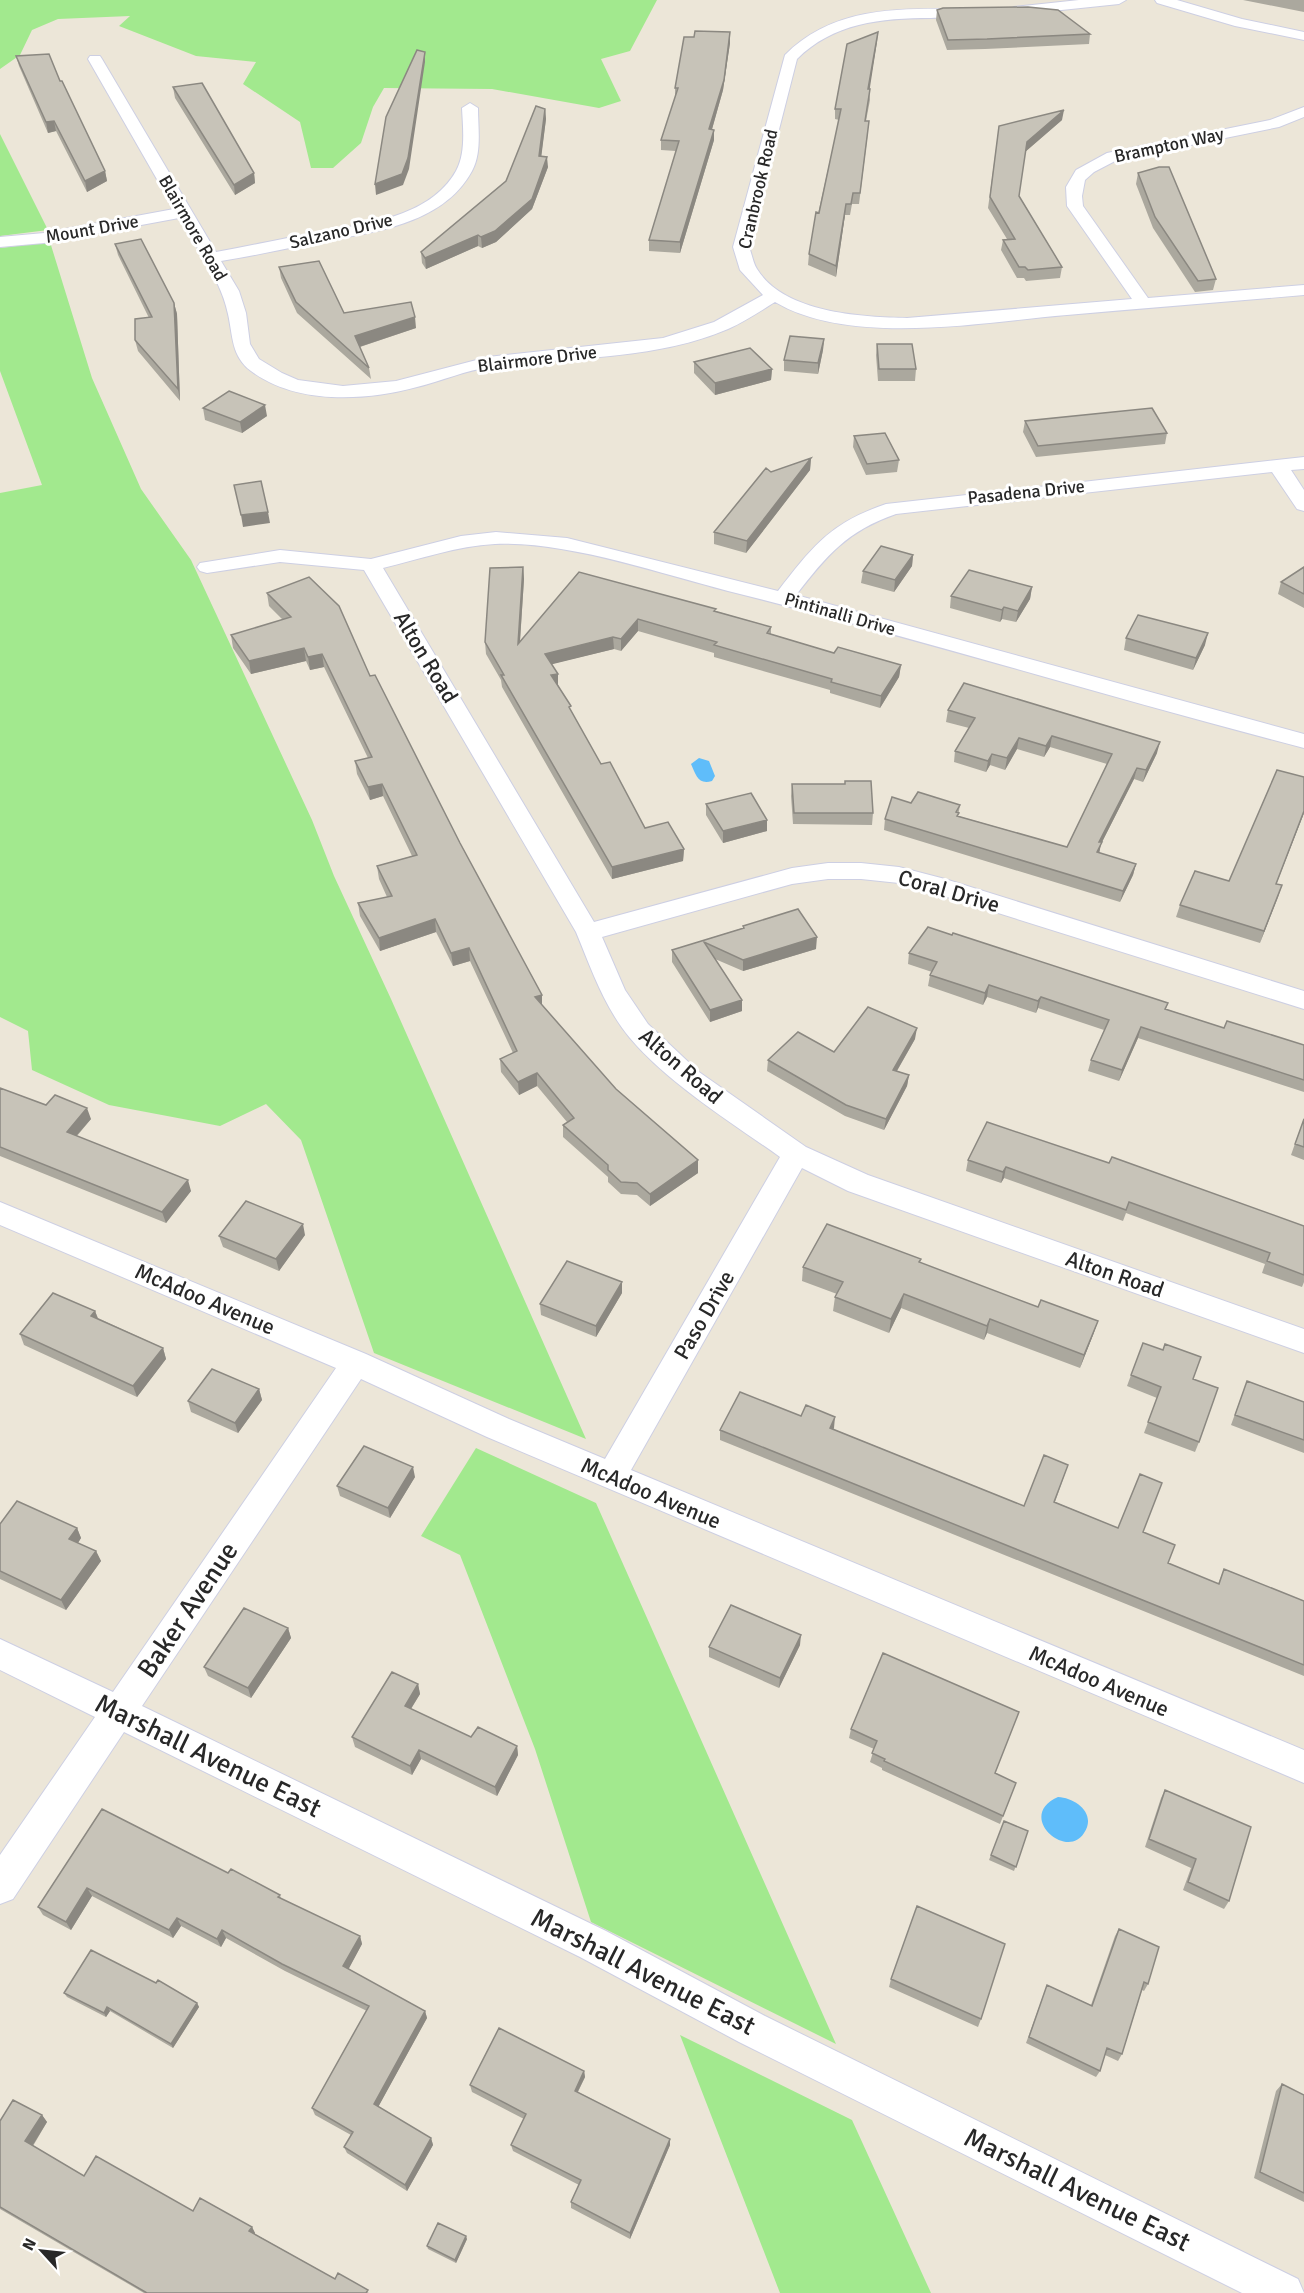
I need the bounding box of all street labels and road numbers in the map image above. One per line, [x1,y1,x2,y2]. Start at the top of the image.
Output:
street label: Brampton Way [1112,123,1226,167]
street label: Cranbrook Road [734,127,782,251]
street label: Blairmore Road [154,171,232,285]
street label: Salzano Drive [287,208,395,254]
street label: Mount Drive [44,210,140,248]
street label: Blairmore Drive [476,341,598,377]
street label: Pasadena Drive [966,475,1086,509]
street label: Pintinalli Drive [782,588,898,640]
street label: Alton Road [388,606,464,708]
street label: Coral Drive [895,864,1003,918]
street label: Alton Road [634,1022,728,1110]
street label: Alton Road [1062,1245,1168,1303]
street label: McAdoo Avenue [131,1257,279,1341]
street label: Paso Drive [668,1266,740,1364]
street label: McAdoo Avenue [577,1451,725,1535]
street label: Baker Avenue [130,1536,246,1684]
street label: McAdoo Avenue [1025,1639,1173,1723]
street label: Marshall Avenue East [90,1687,326,1825]
street label: Marshall Avenue East [525,1901,761,2043]
street label: Marshall Avenue East [959,2121,1195,2259]

